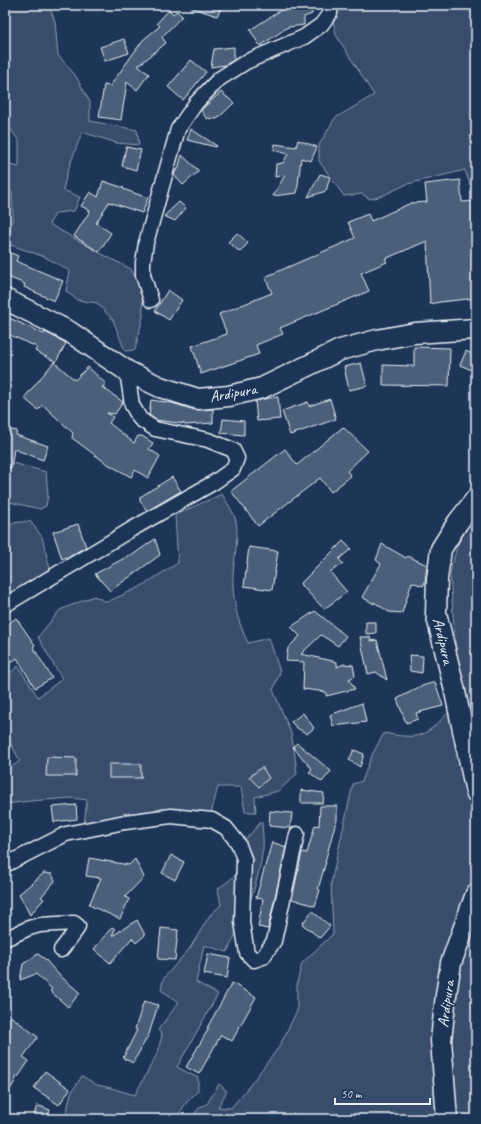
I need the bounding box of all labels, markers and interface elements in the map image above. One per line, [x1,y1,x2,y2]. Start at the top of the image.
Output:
street label: Ardipura [208,379,259,407]
street label: Ardipura [428,616,458,668]
street label: Ardipura [433,978,459,1029]
scale bar [335,1080,430,1106]
text: 50 m [341,1086,363,1102]

